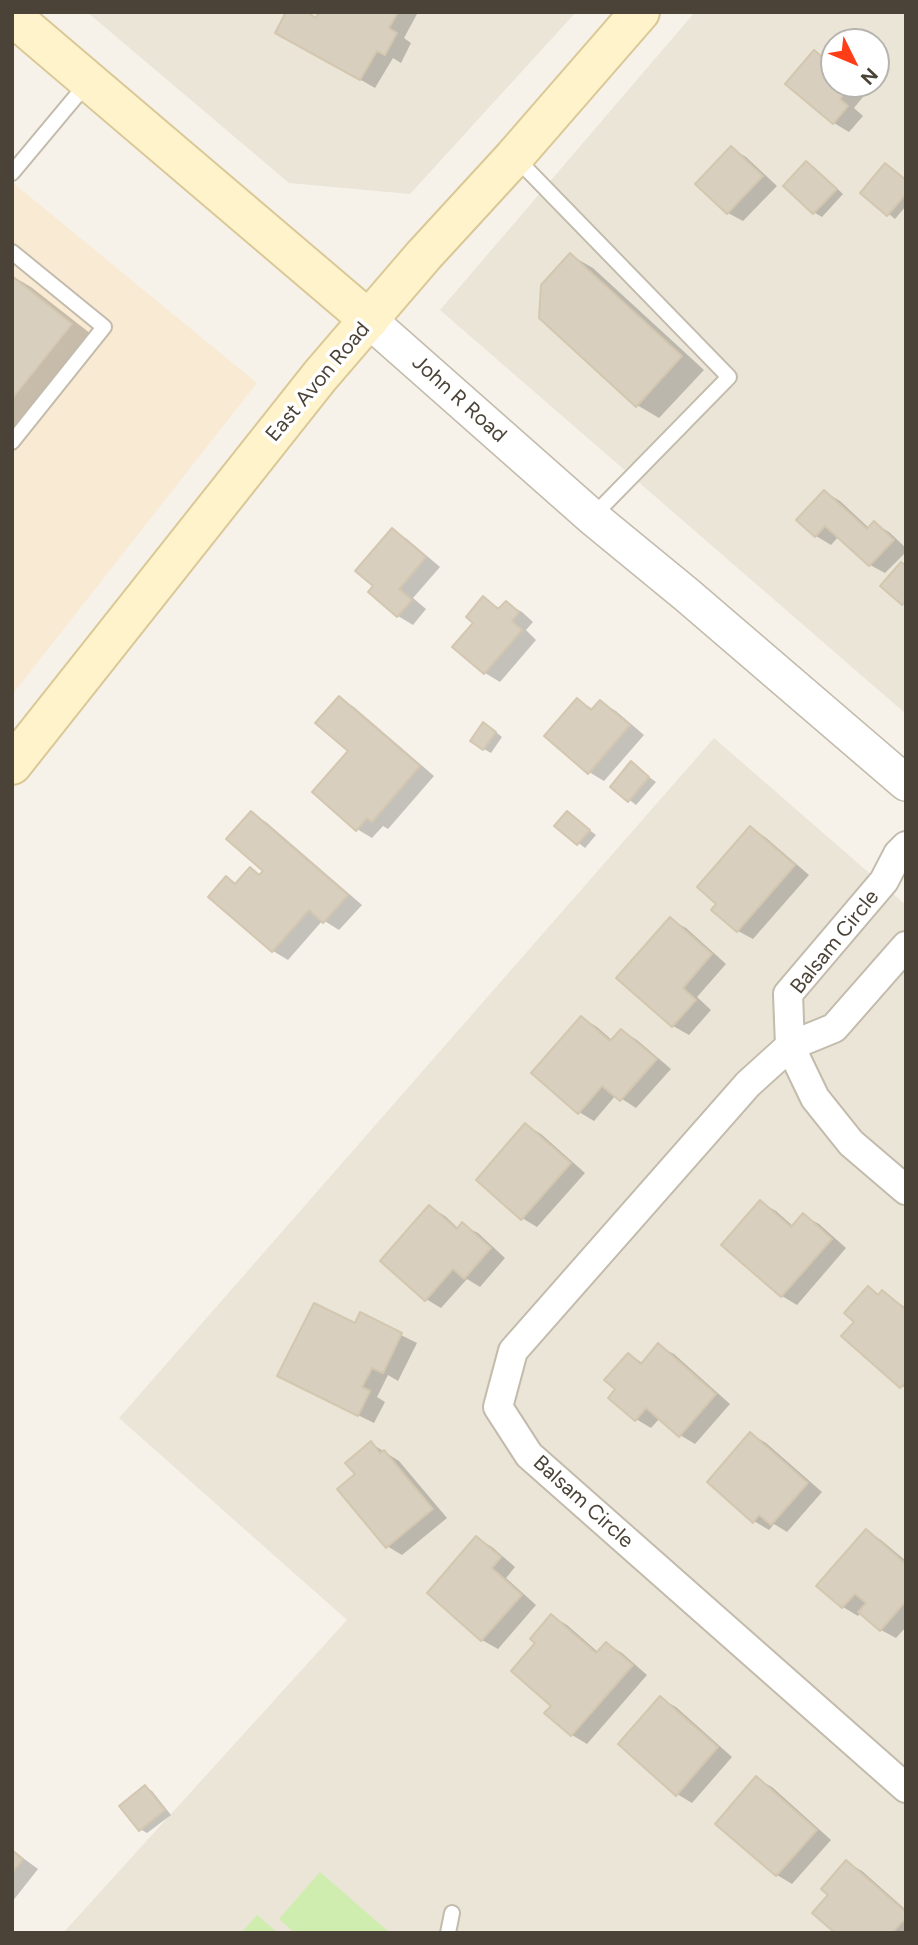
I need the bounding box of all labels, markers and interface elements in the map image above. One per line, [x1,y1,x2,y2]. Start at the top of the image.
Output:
north arrow [820,28,890,98]
text: N [856,63,883,90]
street label: East Avon Road [261,317,375,447]
street label: John R Road [407,350,511,448]
street label: Balsam Circle [785,885,885,999]
street label: Balsam Circle [528,1450,638,1554]

